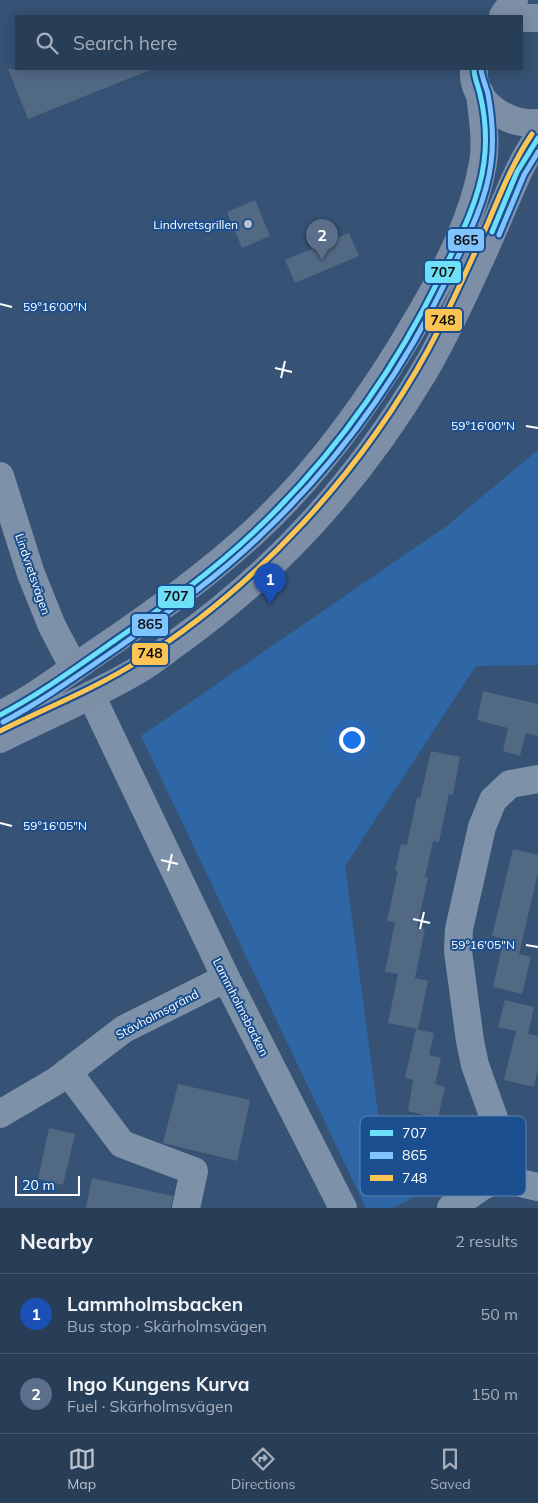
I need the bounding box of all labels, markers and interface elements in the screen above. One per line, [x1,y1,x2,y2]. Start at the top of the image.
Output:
search box [15,15,523,70]
icon: search [33,29,61,57]
text: Search here [73,31,177,55]
place label: Lindvretsgrillen [153,217,238,232]
marker: Lindvretsgrillen [242,218,254,230]
pin: 2 [306,219,338,260]
line badge: 865 [447,228,485,252]
text: 865 [453,231,479,249]
line badge: 707 [424,260,462,284]
text: 707 [430,263,456,281]
text: 59°16'00"N [23,299,87,314]
line badge: 748 [424,308,463,332]
text: 748 [430,311,456,329]
text: 59°16'00"N [451,418,515,433]
street label: Lindvretsvägen [12,531,54,617]
pin: 1 [254,563,286,604]
line badge: 707 [157,585,195,609]
text: 707 [163,587,189,605]
line badge: 865 [131,613,169,637]
text: 865 [137,615,163,633]
line badge: 748 [131,642,169,666]
text: 748 [137,644,163,662]
your location [339,727,365,753]
text: 59°16'05"N [23,818,87,833]
text: 59°16'05"N [451,937,515,952]
street label: Lammholmsbacken [210,955,272,1059]
street label: Stävholmsgränd [113,986,201,1042]
legend [360,1116,526,1196]
text: 707 [402,1124,427,1142]
text: 865 [402,1146,427,1164]
text: 748 [402,1169,427,1187]
scale bar [15,1173,80,1196]
text: 20 m [22,1176,55,1194]
text: Nearby [20,1228,93,1254]
text: 2 results [455,1231,518,1251]
text: Lammholmsbacken [67,1292,243,1316]
text: 1 [31,1304,41,1324]
text: 50 m [481,1304,518,1324]
text: Bus stop · Skärholmsvägen [67,1316,267,1336]
text: Ingo Kungens Kurva [67,1372,250,1396]
text: 2 [31,1384,41,1404]
text: 150 m [471,1384,518,1404]
text: Fuel · Skärholmsvägen [67,1396,233,1416]
tab: Map [67,1445,96,1493]
tab: Directions [231,1445,296,1493]
tab: Saved [430,1445,471,1493]

